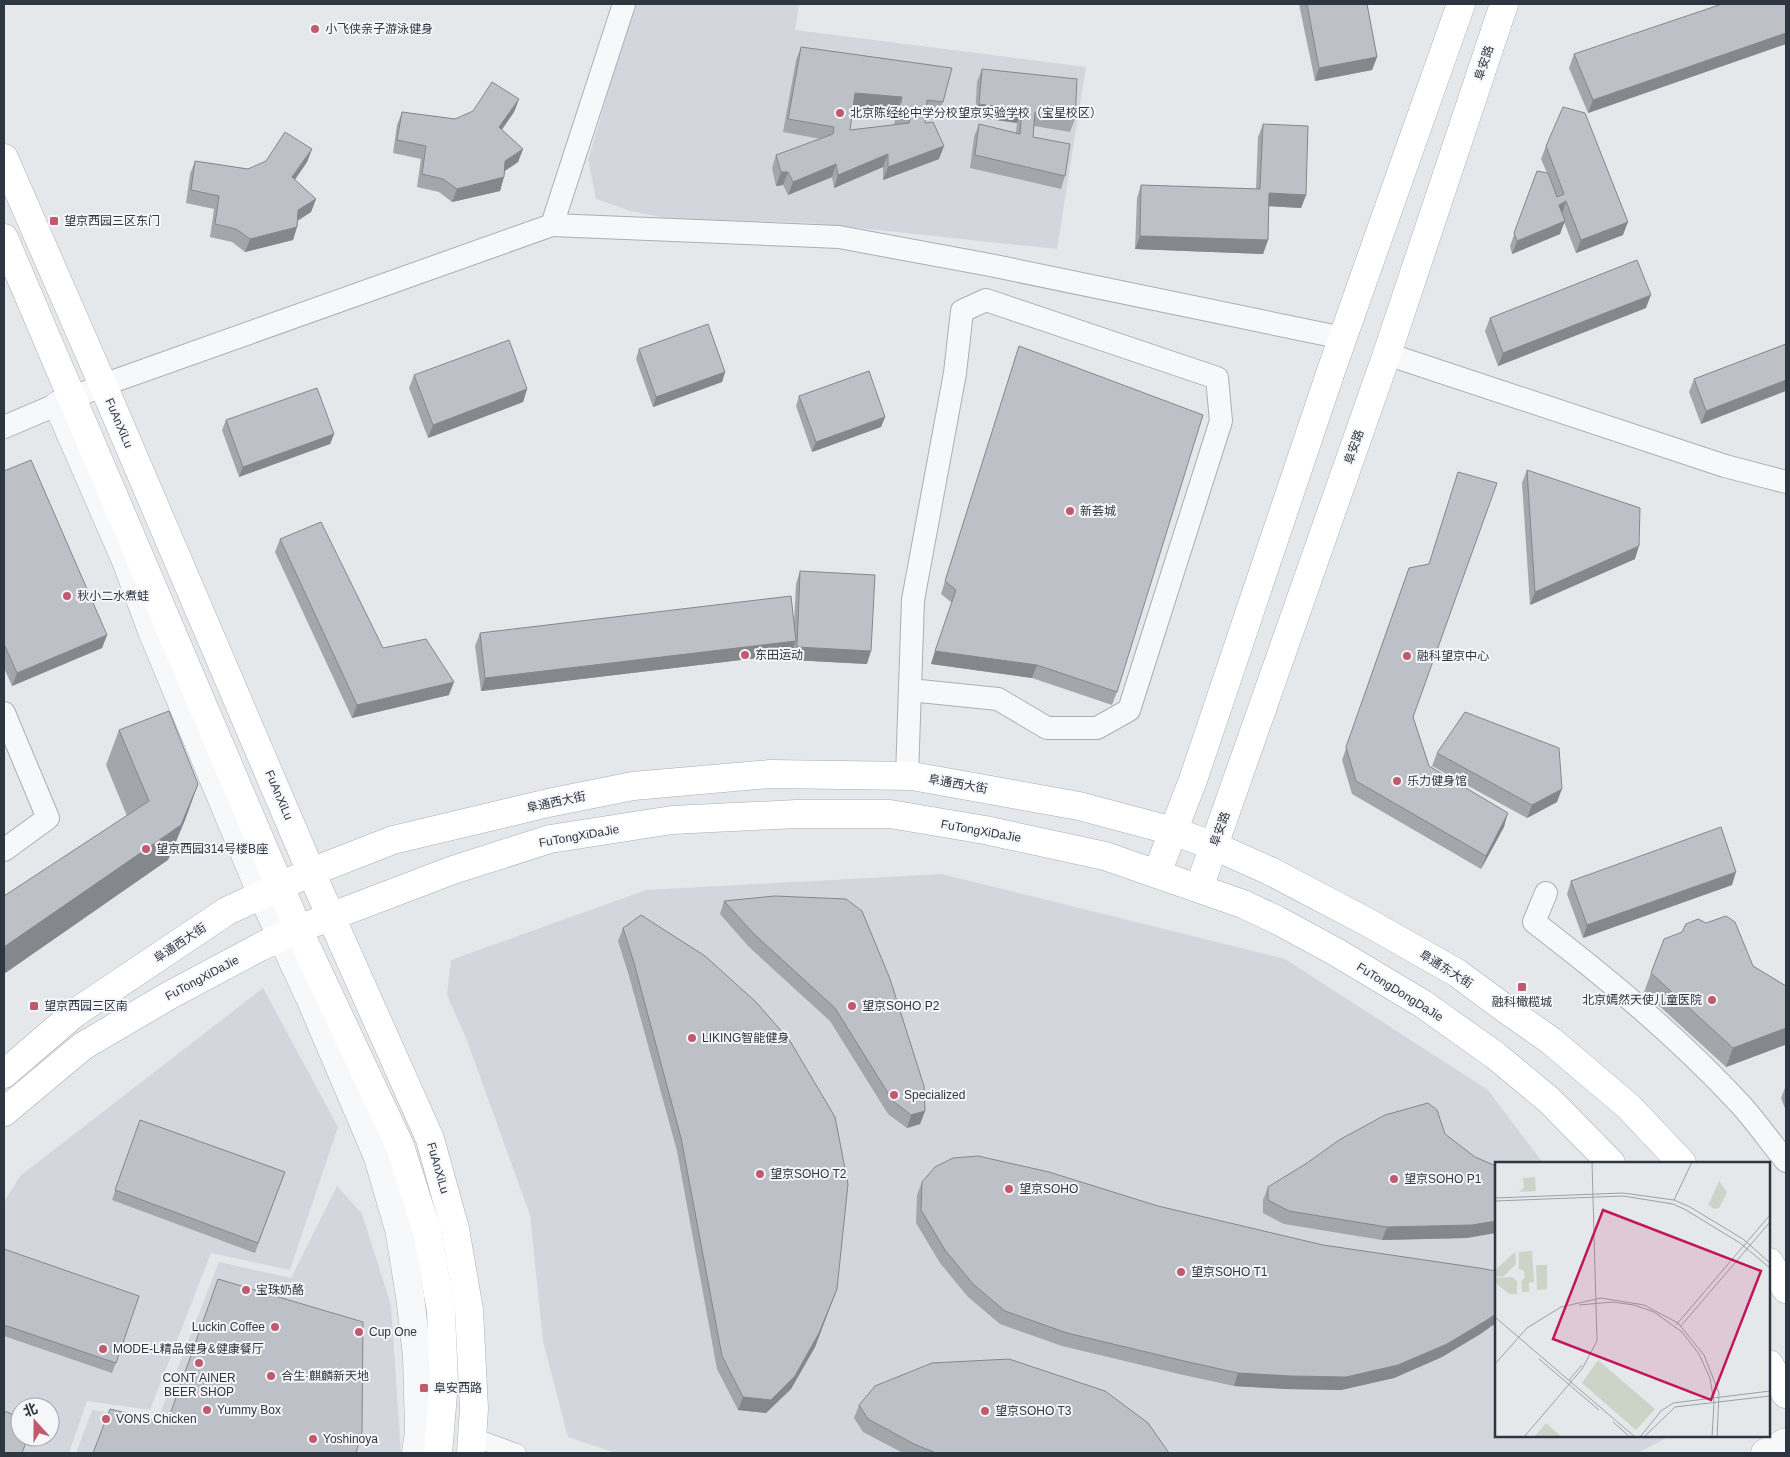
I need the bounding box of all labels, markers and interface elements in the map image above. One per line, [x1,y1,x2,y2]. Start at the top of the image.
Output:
place label: 小飞侠亲子游泳健身 [325,22,433,36]
marker: 小飞侠亲子游泳健身 [309,23,321,35]
street label: 阜安路 [1472,44,1496,82]
place label: 北京陈经纶中学分校望京实验学校（宝星校区） [850,106,1102,120]
marker: 北京陈经纶中学分校望京实验学校（宝星校区） [834,107,846,119]
place label: 望京西园三区东门 [64,214,160,228]
marker: 望京西园三区东门 [48,215,60,227]
street label: FuAnXiLu [102,396,136,450]
street label: 阜安路 [1342,428,1366,466]
place label: 新荟城 [1080,504,1116,518]
marker: 新荟城 [1064,505,1076,517]
place label: 秋小二水煮蛙 [77,589,149,603]
marker: 秋小二水煮蛙 [61,590,73,602]
place label: 东田运动 [755,648,803,662]
marker: 东田运动 [739,649,751,661]
place label: 融科望京中心 [1417,649,1489,663]
marker: 融科望京中心 [1401,650,1413,662]
street label: FuAnXiLu [262,768,296,822]
street label: 阜通西大街 [927,772,989,796]
place label: 乐力健身馆 [1407,774,1467,788]
marker: 乐力健身馆 [1391,775,1403,787]
street label: 阜通西大街 [525,789,587,815]
street label: 阜安路 [1207,810,1233,848]
street label: FuTongXiDaJie [940,817,1023,845]
street label: FuTongXiDaJie [538,822,621,850]
place label: 望京西园314号楼B座 [156,842,268,856]
marker: 望京西园314号楼B座 [140,843,152,855]
street label: 阜通西大街 [151,920,209,966]
street label: 阜通东大街 [1417,947,1475,991]
street label: FuTongXiDaJie [163,953,241,1003]
street label: FuTongDongDaJie [1354,960,1446,1024]
marker: 融科橄榄城 [1516,981,1528,993]
place label: 北京嫣然天使儿童医院 [1582,993,1702,1007]
marker: 北京嫣然天使儿童医院 [1706,994,1718,1006]
place label: 融科橄榄城 [1492,995,1552,1009]
place label: 望京西园三区南 [44,999,128,1013]
place label: 望京SOHO P2 [862,999,940,1013]
marker: 望京西园三区南 [28,1000,40,1012]
marker: 望京SOHO P2 [846,1000,858,1012]
place label: LIKING智能健身 [702,1031,789,1045]
marker: LIKING智能健身 [686,1032,698,1044]
place label: Specialized [904,1088,965,1102]
marker: Specialized [888,1089,900,1101]
street label: FuAnXiLu [424,1141,452,1195]
inset map [1495,1162,1770,1437]
place label: 望京SOHO T2 [770,1167,847,1181]
marker: 望京SOHO T2 [754,1168,766,1180]
place label: 望京SOHO P1 [1404,1172,1482,1186]
marker: 望京SOHO P1 [1388,1173,1400,1185]
place label: 望京SOHO [1019,1182,1078,1196]
marker: 望京SOHO [1003,1183,1015,1195]
place label: 望京SOHO T1 [1191,1265,1268,1279]
marker: 望京SOHO T1 [1175,1266,1187,1278]
place label: 宝珠奶酪 [256,1283,304,1297]
marker: 宝珠奶酪 [240,1284,252,1296]
place label: Luckin Coffee [192,1320,265,1334]
marker: Luckin Coffee [269,1321,281,1333]
place label: Cup One [369,1325,417,1339]
marker: Cup One [353,1326,365,1338]
place label: MODE-L精品健身&健康餐厅 [113,1342,264,1356]
marker: MODE-L精品健身&健康餐厅 [97,1343,109,1355]
marker: CONT AINER BEER SHOP [193,1357,205,1369]
place label: 合生·麒麟新天地 [281,1369,369,1383]
marker: 合生·麒麟新天地 [265,1370,277,1382]
place label: CONT AINER BEER SHOP [162,1371,236,1399]
place label: 阜安西路 [434,1381,482,1395]
marker: 阜安西路 [418,1382,430,1394]
north arrow [10,1397,60,1447]
text: 北 [21,1400,40,1420]
place label: Yummy Box [217,1403,281,1417]
marker: Yummy Box [201,1404,213,1416]
place label: 望京SOHO T3 [995,1404,1072,1418]
marker: 望京SOHO T3 [979,1405,991,1417]
place label: VONS Chicken [116,1412,197,1426]
marker: VONS Chicken [100,1413,112,1425]
place label: Yoshinoya [323,1432,378,1446]
marker: Yoshinoya [307,1433,319,1445]

